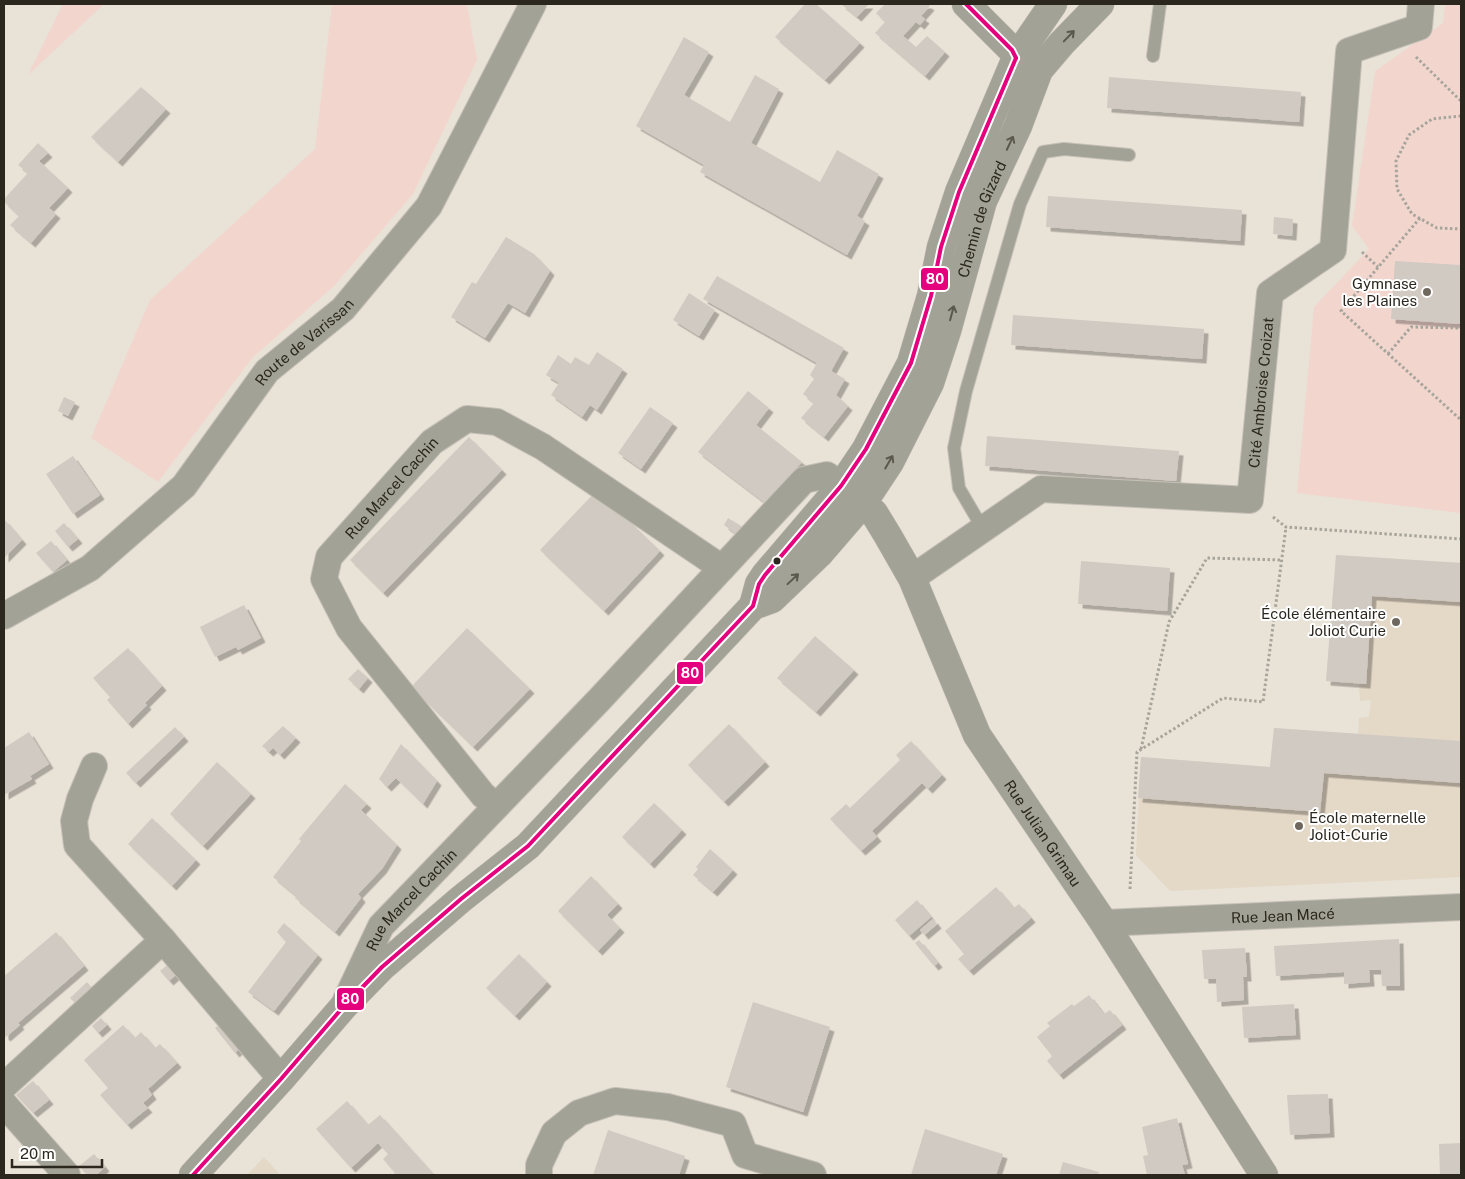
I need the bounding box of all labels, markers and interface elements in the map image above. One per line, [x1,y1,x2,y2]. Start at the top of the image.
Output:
one-way arrow [1063,30,1075,42]
one-way arrow [1005,136,1015,151]
street label: Chemin de Gizard [954,158,1009,279]
line badge: 80 [920,267,949,291]
text: 80 [926,271,944,287]
place label: Gymnase les Plaines [1342,275,1417,309]
marker: Gymnase les Plaines [1421,286,1433,298]
street label: Route de Varissan [251,295,357,388]
one-way arrow [948,306,957,322]
street label: Cité Ambroise Croizat [1245,316,1276,469]
street label: Rue Marcel Cachin [341,433,441,542]
one-way arrow [884,455,894,470]
unlabelled marker [772,556,782,566]
one-way arrow [786,573,799,585]
place label: École élémentaire Joliot Curie [1261,605,1386,639]
marker: École élémentaire Joliot Curie [1390,616,1402,628]
line badge: 80 [676,661,704,685]
text: 80 [681,665,699,681]
street label: Rue Julian Grimau [1001,776,1085,889]
place label: École maternelle Joliot-Curie [1309,809,1426,843]
marker: École maternelle Joliot-Curie [1293,820,1305,832]
street label: Rue Marcel Cachin [362,845,460,953]
street label: Rue Jean Macé [1231,904,1335,926]
line badge: 80 [336,987,365,1011]
text: 80 [341,991,359,1007]
scale bar [12,1136,102,1168]
text: 20 m [20,1145,55,1162]

